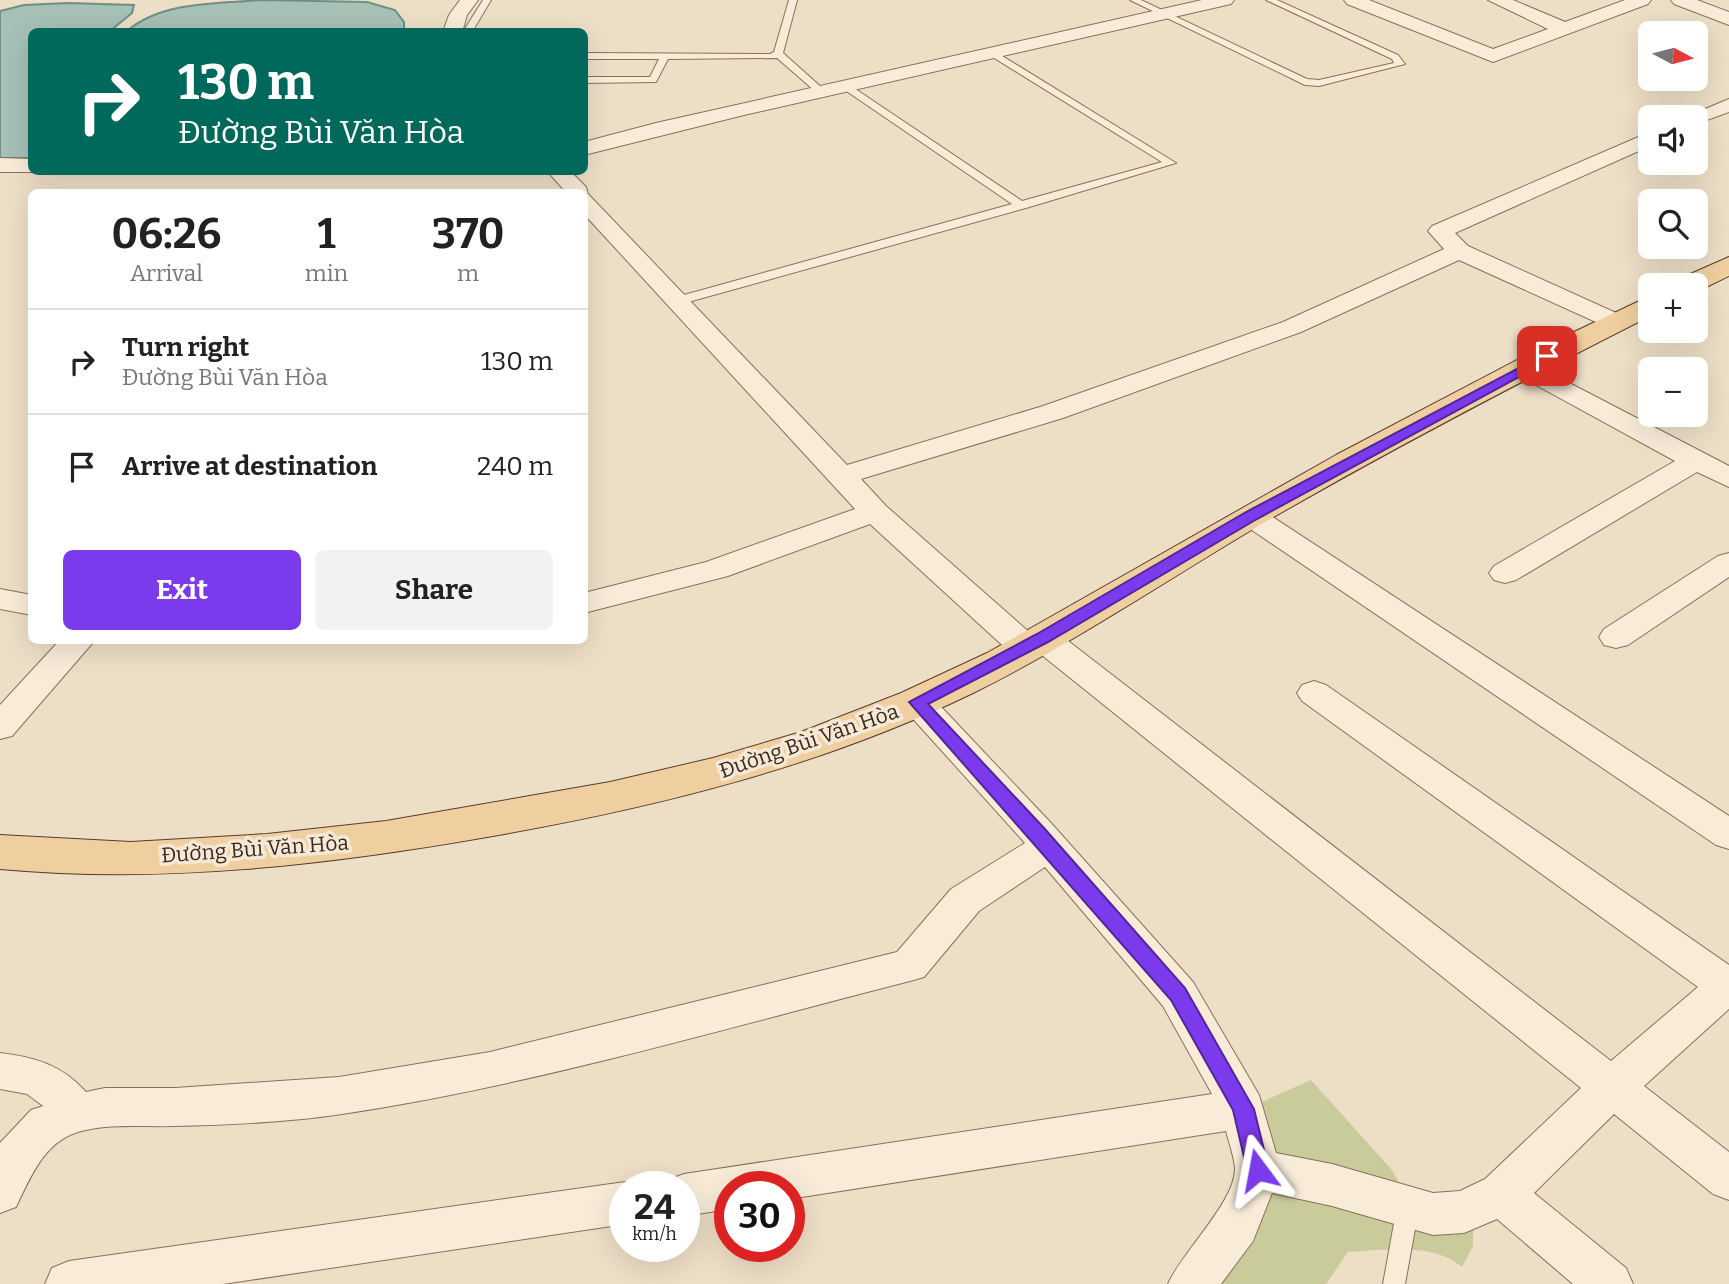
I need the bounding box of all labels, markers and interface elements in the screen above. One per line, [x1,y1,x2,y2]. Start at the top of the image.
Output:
north arrow [1638,21,1708,91]
map controls [1638,21,1708,427]
text: 130 m [178,53,314,112]
icon: right [63,56,154,147]
button: sound [1638,105,1708,175]
text: Đường Bùi Văn Hòa [178,113,464,151]
button: search [1638,189,1708,259]
text: 06:26 [112,209,221,259]
text: 1 [317,209,336,259]
text: 370 [432,209,504,259]
text: Arrival [130,259,203,287]
text: min [305,259,348,287]
text: m [457,259,479,287]
button: + [1638,273,1708,343]
pin [1517,326,1577,386]
text: Turn right [122,332,249,363]
icon: arrive [1528,337,1566,375]
icon: right [63,343,101,381]
text: 130 m [481,346,553,377]
button: − [1638,357,1708,427]
text: Đường Bùi Văn Hòa [122,363,328,391]
icon: arrive [63,448,101,486]
text: Arrive at destination [122,451,377,482]
text: 240 m [477,451,553,482]
button: Exit [63,550,301,630]
button: Share [315,550,553,630]
street label: Đường Bùi Văn Hòa [716,698,903,784]
street label: Đường Bùi Văn Hòa [160,829,350,869]
position arrow [1221,1133,1295,1207]
speed limit sign: 30 [714,1171,805,1262]
text: 24 [634,1186,675,1228]
text: km/h [632,1223,677,1245]

